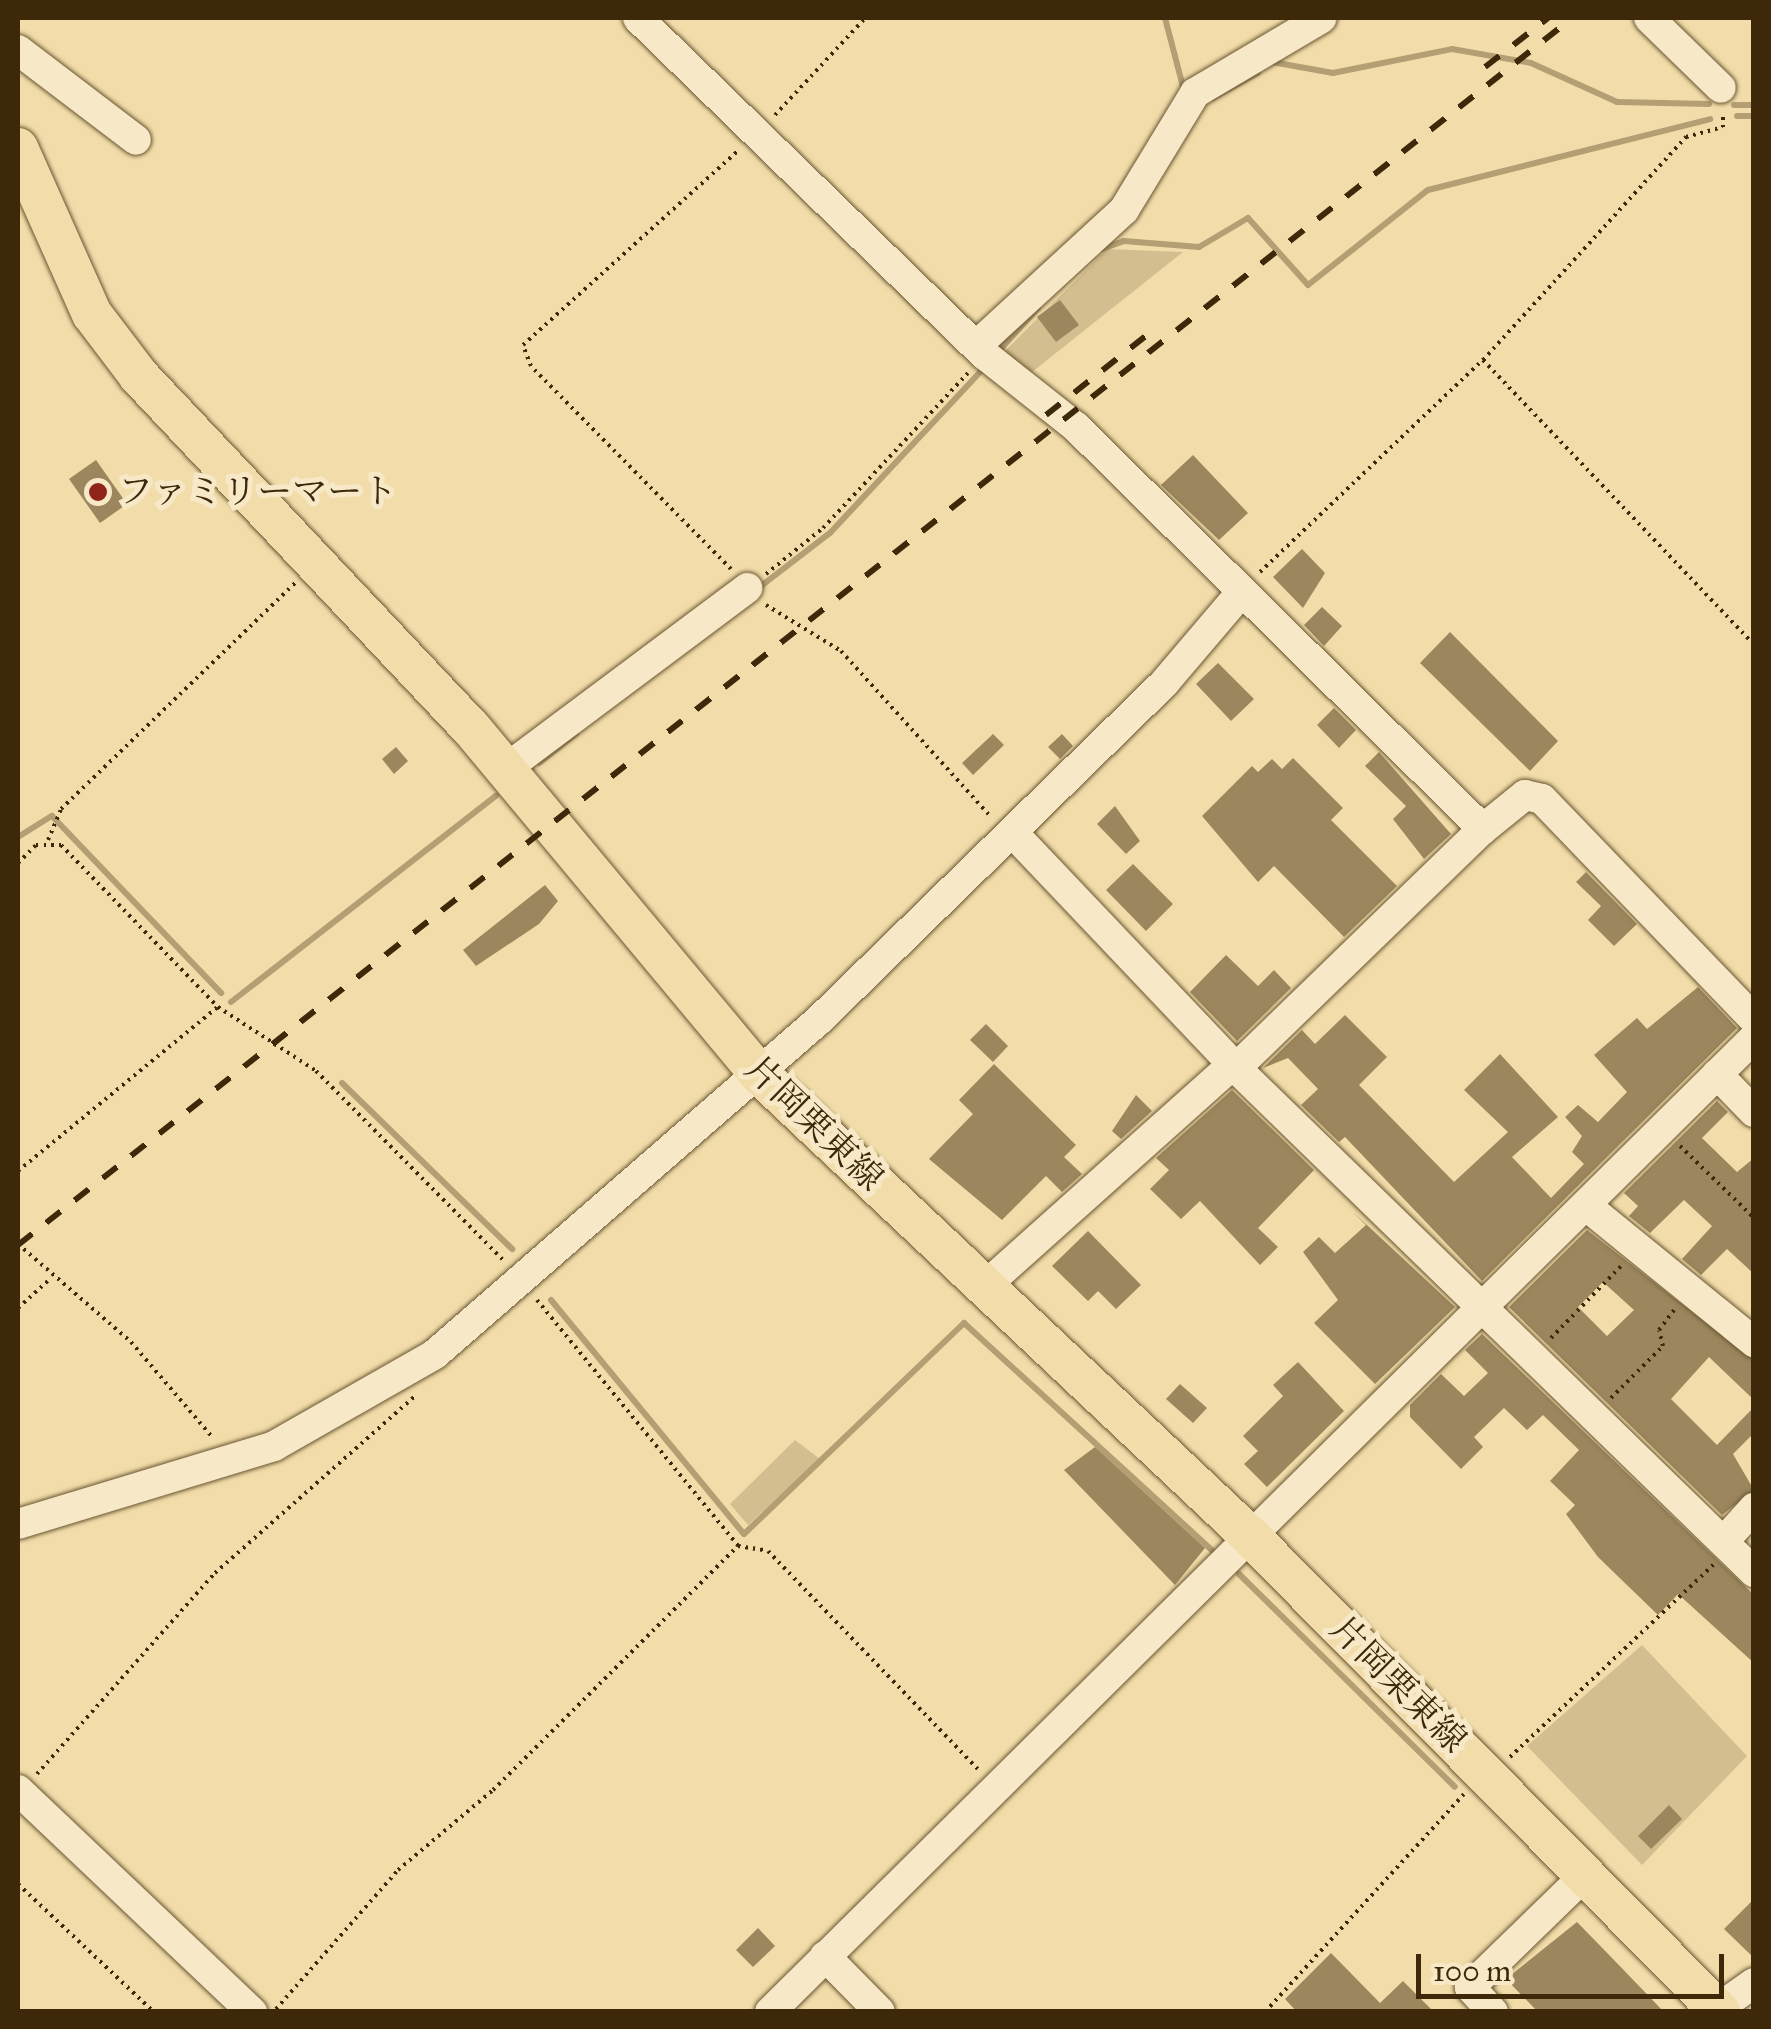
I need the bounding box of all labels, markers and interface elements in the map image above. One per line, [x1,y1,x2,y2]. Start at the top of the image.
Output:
place label: ファミリーマート [118,471,398,513]
marker: ファミリーマート [87,481,109,503]
street label: 片岡栗東線 [736,1048,892,1200]
street label: 片岡栗東線 [1321,1608,1475,1762]
scale bar [1421,1934,1728,1996]
text: 100 m [1433,1953,1511,1989]

